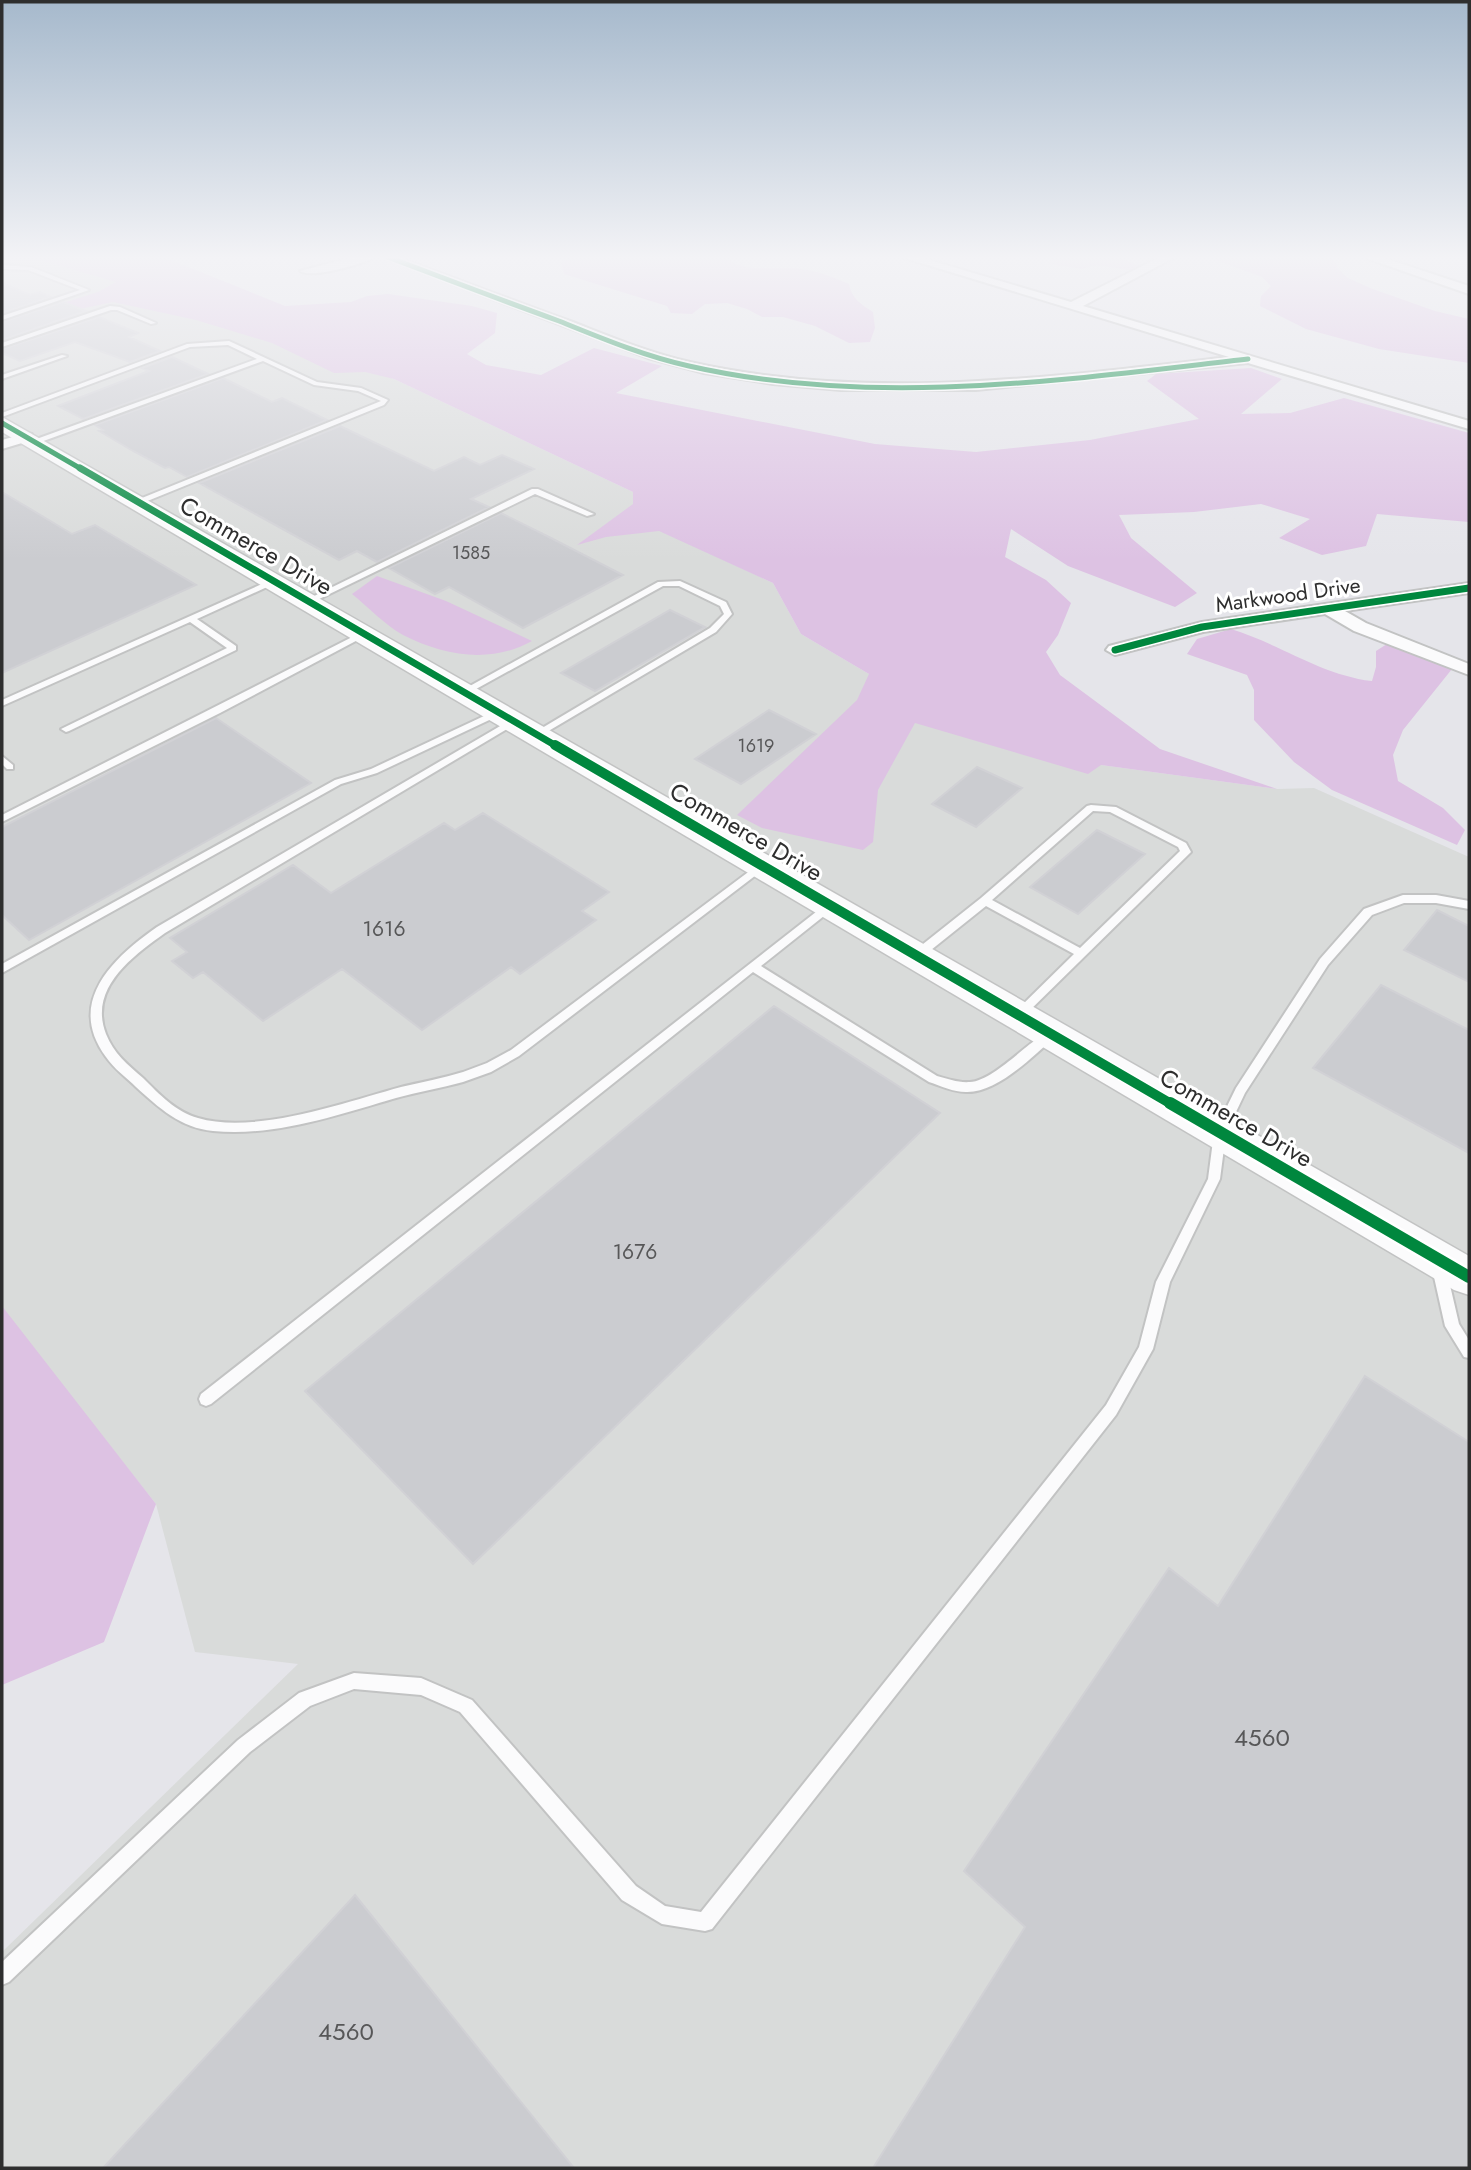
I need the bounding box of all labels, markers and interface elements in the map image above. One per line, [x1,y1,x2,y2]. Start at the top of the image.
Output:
street label: Commerce Drive [173,488,339,604]
house number: 1585 [452,540,490,566]
street label: Markwood Drive [1214,570,1362,620]
house number: 1619 [738,733,774,759]
street label: Commerce Drive [663,774,829,890]
house number: 1616 [362,914,406,944]
street label: Commerce Drive [1153,1060,1319,1176]
house number: 1676 [613,1237,657,1267]
house number: 4560 [1234,1720,1290,1755]
house number: 4560 [318,2014,374,2049]

